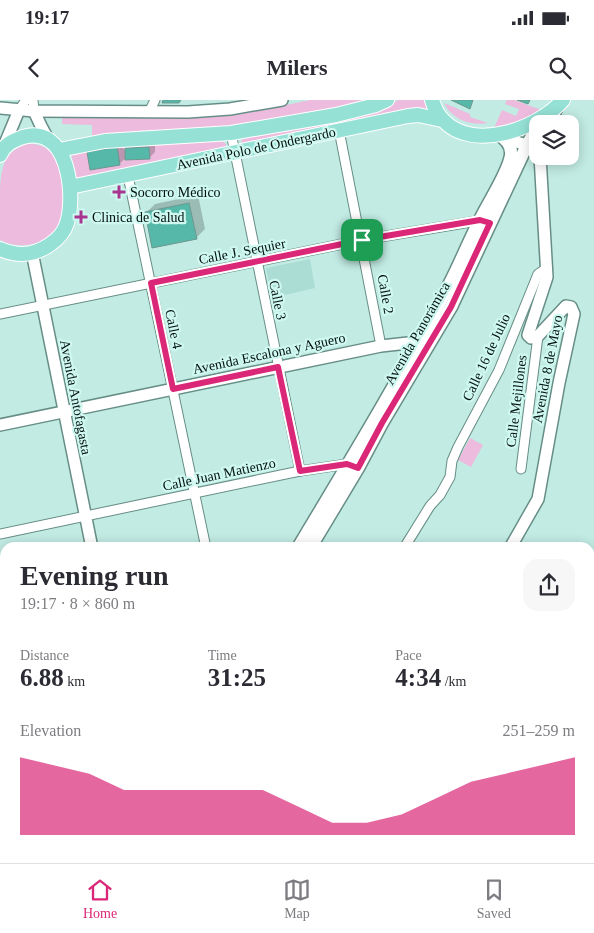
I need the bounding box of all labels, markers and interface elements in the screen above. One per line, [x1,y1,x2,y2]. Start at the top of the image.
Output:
text: 19:17 [25,7,69,28]
icon: back [20,54,48,82]
icon: search [546,54,574,82]
text: Milers [266,55,328,80]
map controls [529,115,579,165]
button: layers [529,115,579,165]
street label: Avenida Polo de Ondergardo [175,124,337,173]
marker: Socorro Médico [112,185,126,199]
place label: Socorro Médico [130,185,221,200]
marker: Clinica de Salud [74,210,88,224]
place label: Clinica de Salud [92,210,185,225]
pin [341,219,383,261]
icon: arrive [348,226,376,254]
street label: Calle J. Sequier [197,236,287,267]
street label: Calle 2 [375,273,396,315]
street label: Calle 3 [266,279,289,321]
street label: Avenida Panorámica [382,279,453,387]
street label: Calle 4 [162,308,185,350]
street label: Calle 16 de Julio [460,311,513,403]
street label: Avenida 8 de Mayo [530,314,565,424]
street label: Avenida Escalona y Aguero [191,330,347,377]
street label: Avenida Antofagasta [57,338,94,457]
street label: Calle Mejillones [503,354,530,448]
street label: Calle Juan Matienzo [161,455,277,494]
button: share [523,559,575,611]
text: Evening run [20,560,169,591]
text: 19:17 · 8 × 860 m [20,595,135,612]
text: Distance [20,648,69,663]
text: Time [208,648,237,663]
text: Pace [395,648,422,663]
text: 6.88 [20,664,64,691]
text: 31:25 [208,664,266,691]
text: 4:34 [395,664,441,691]
text: km [64,674,85,689]
text: /km [441,674,466,689]
text: Elevation [20,722,81,739]
text: 251–259 m [503,722,575,739]
tab: Home [83,876,117,922]
tab: Map [283,876,311,922]
tab: Saved [477,876,511,922]

